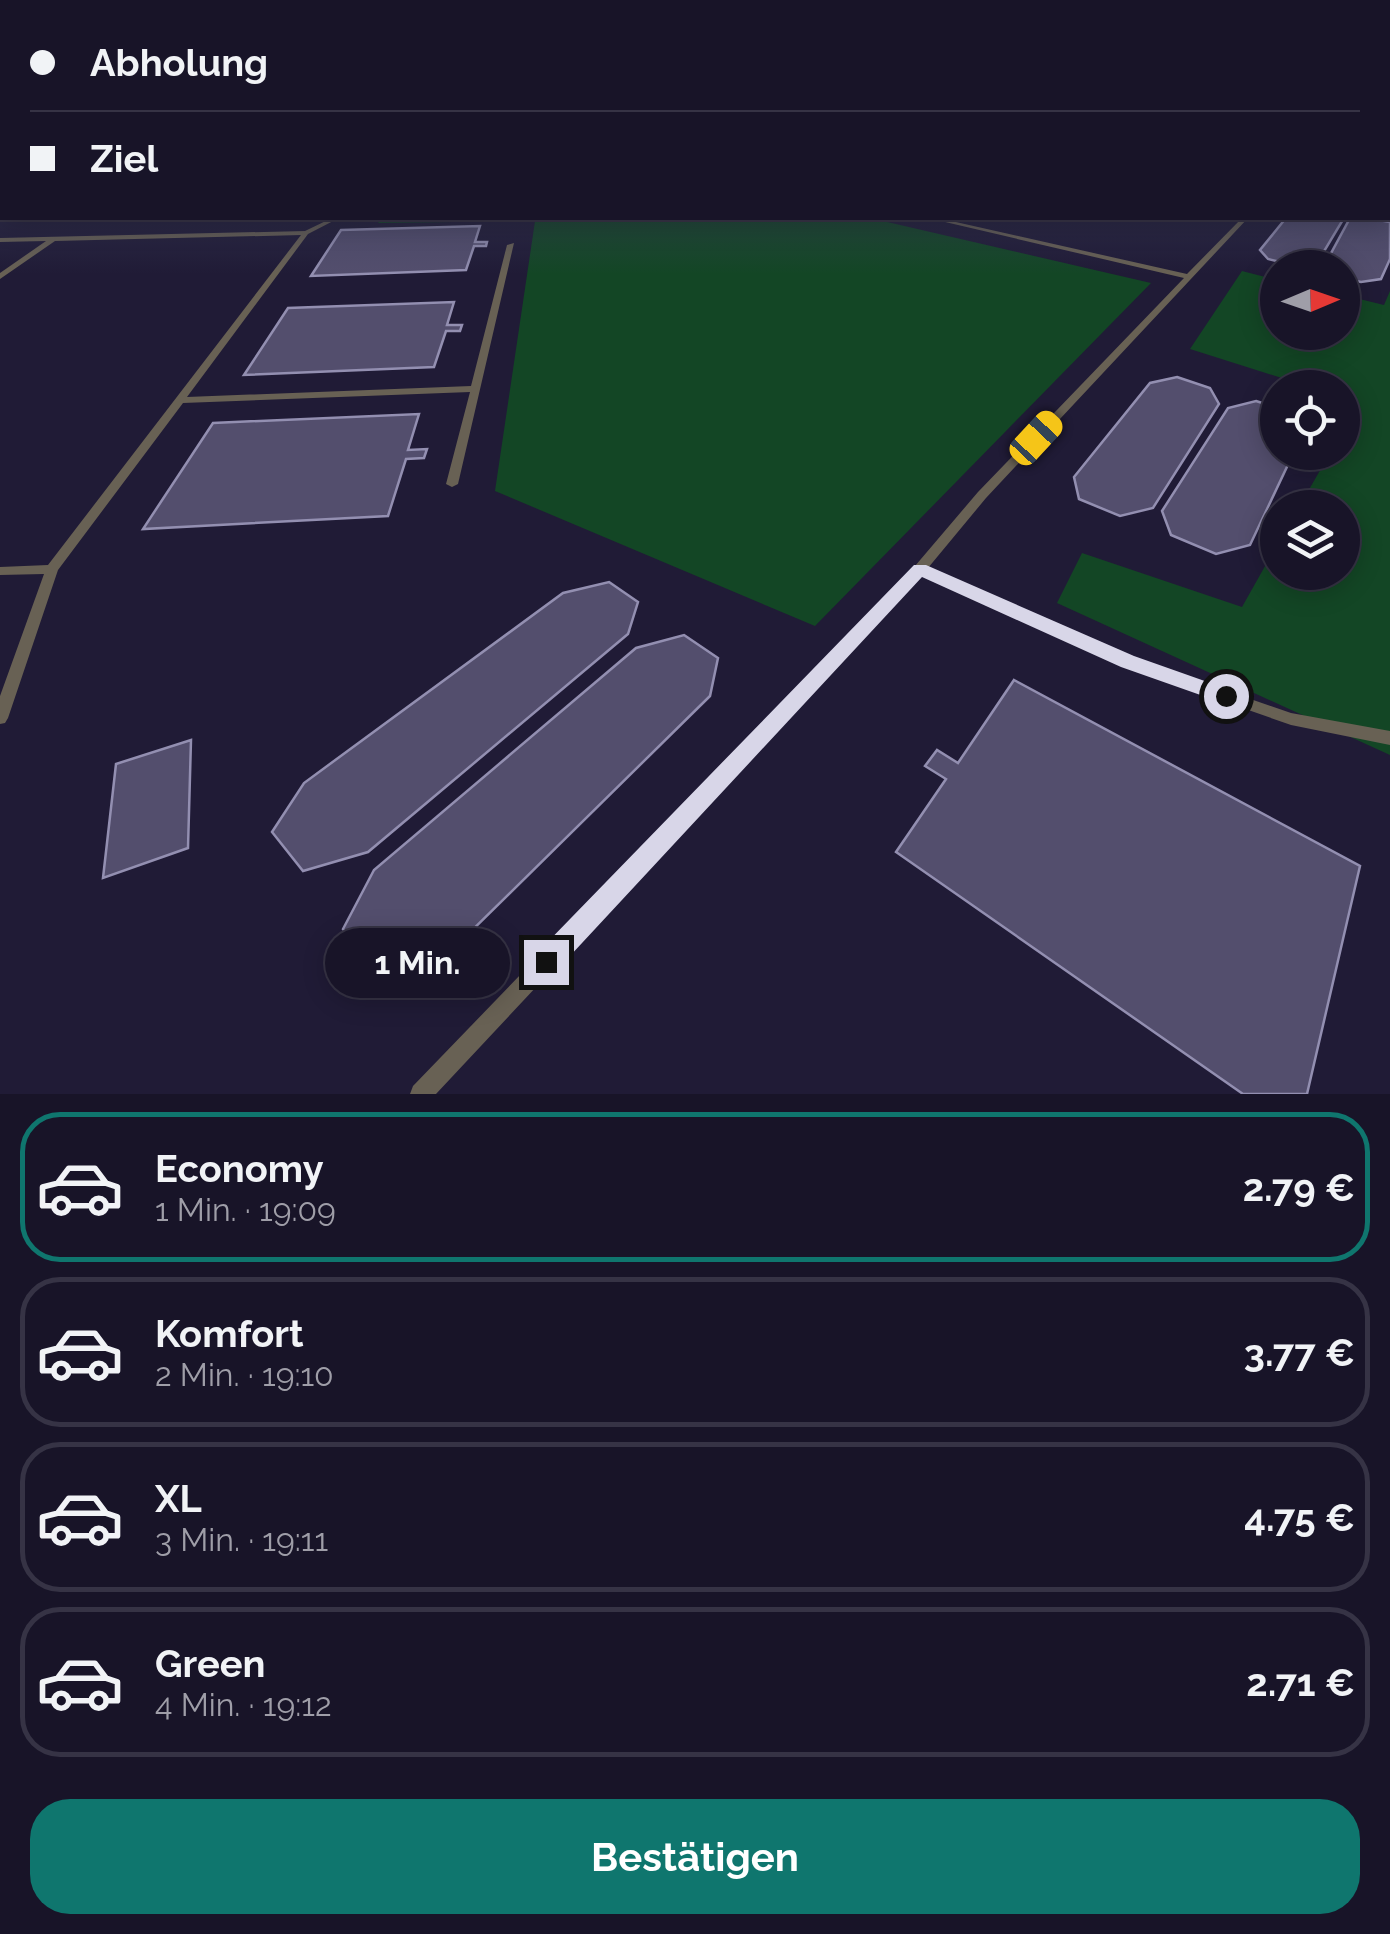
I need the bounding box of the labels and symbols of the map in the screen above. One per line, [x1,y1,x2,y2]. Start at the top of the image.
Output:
north arrow [1260,250,1360,350]
car [1005,406,1067,470]
route start [1204,674,1249,719]
callout: 1 Min. [326,927,511,997]
route end [524,940,569,985]

